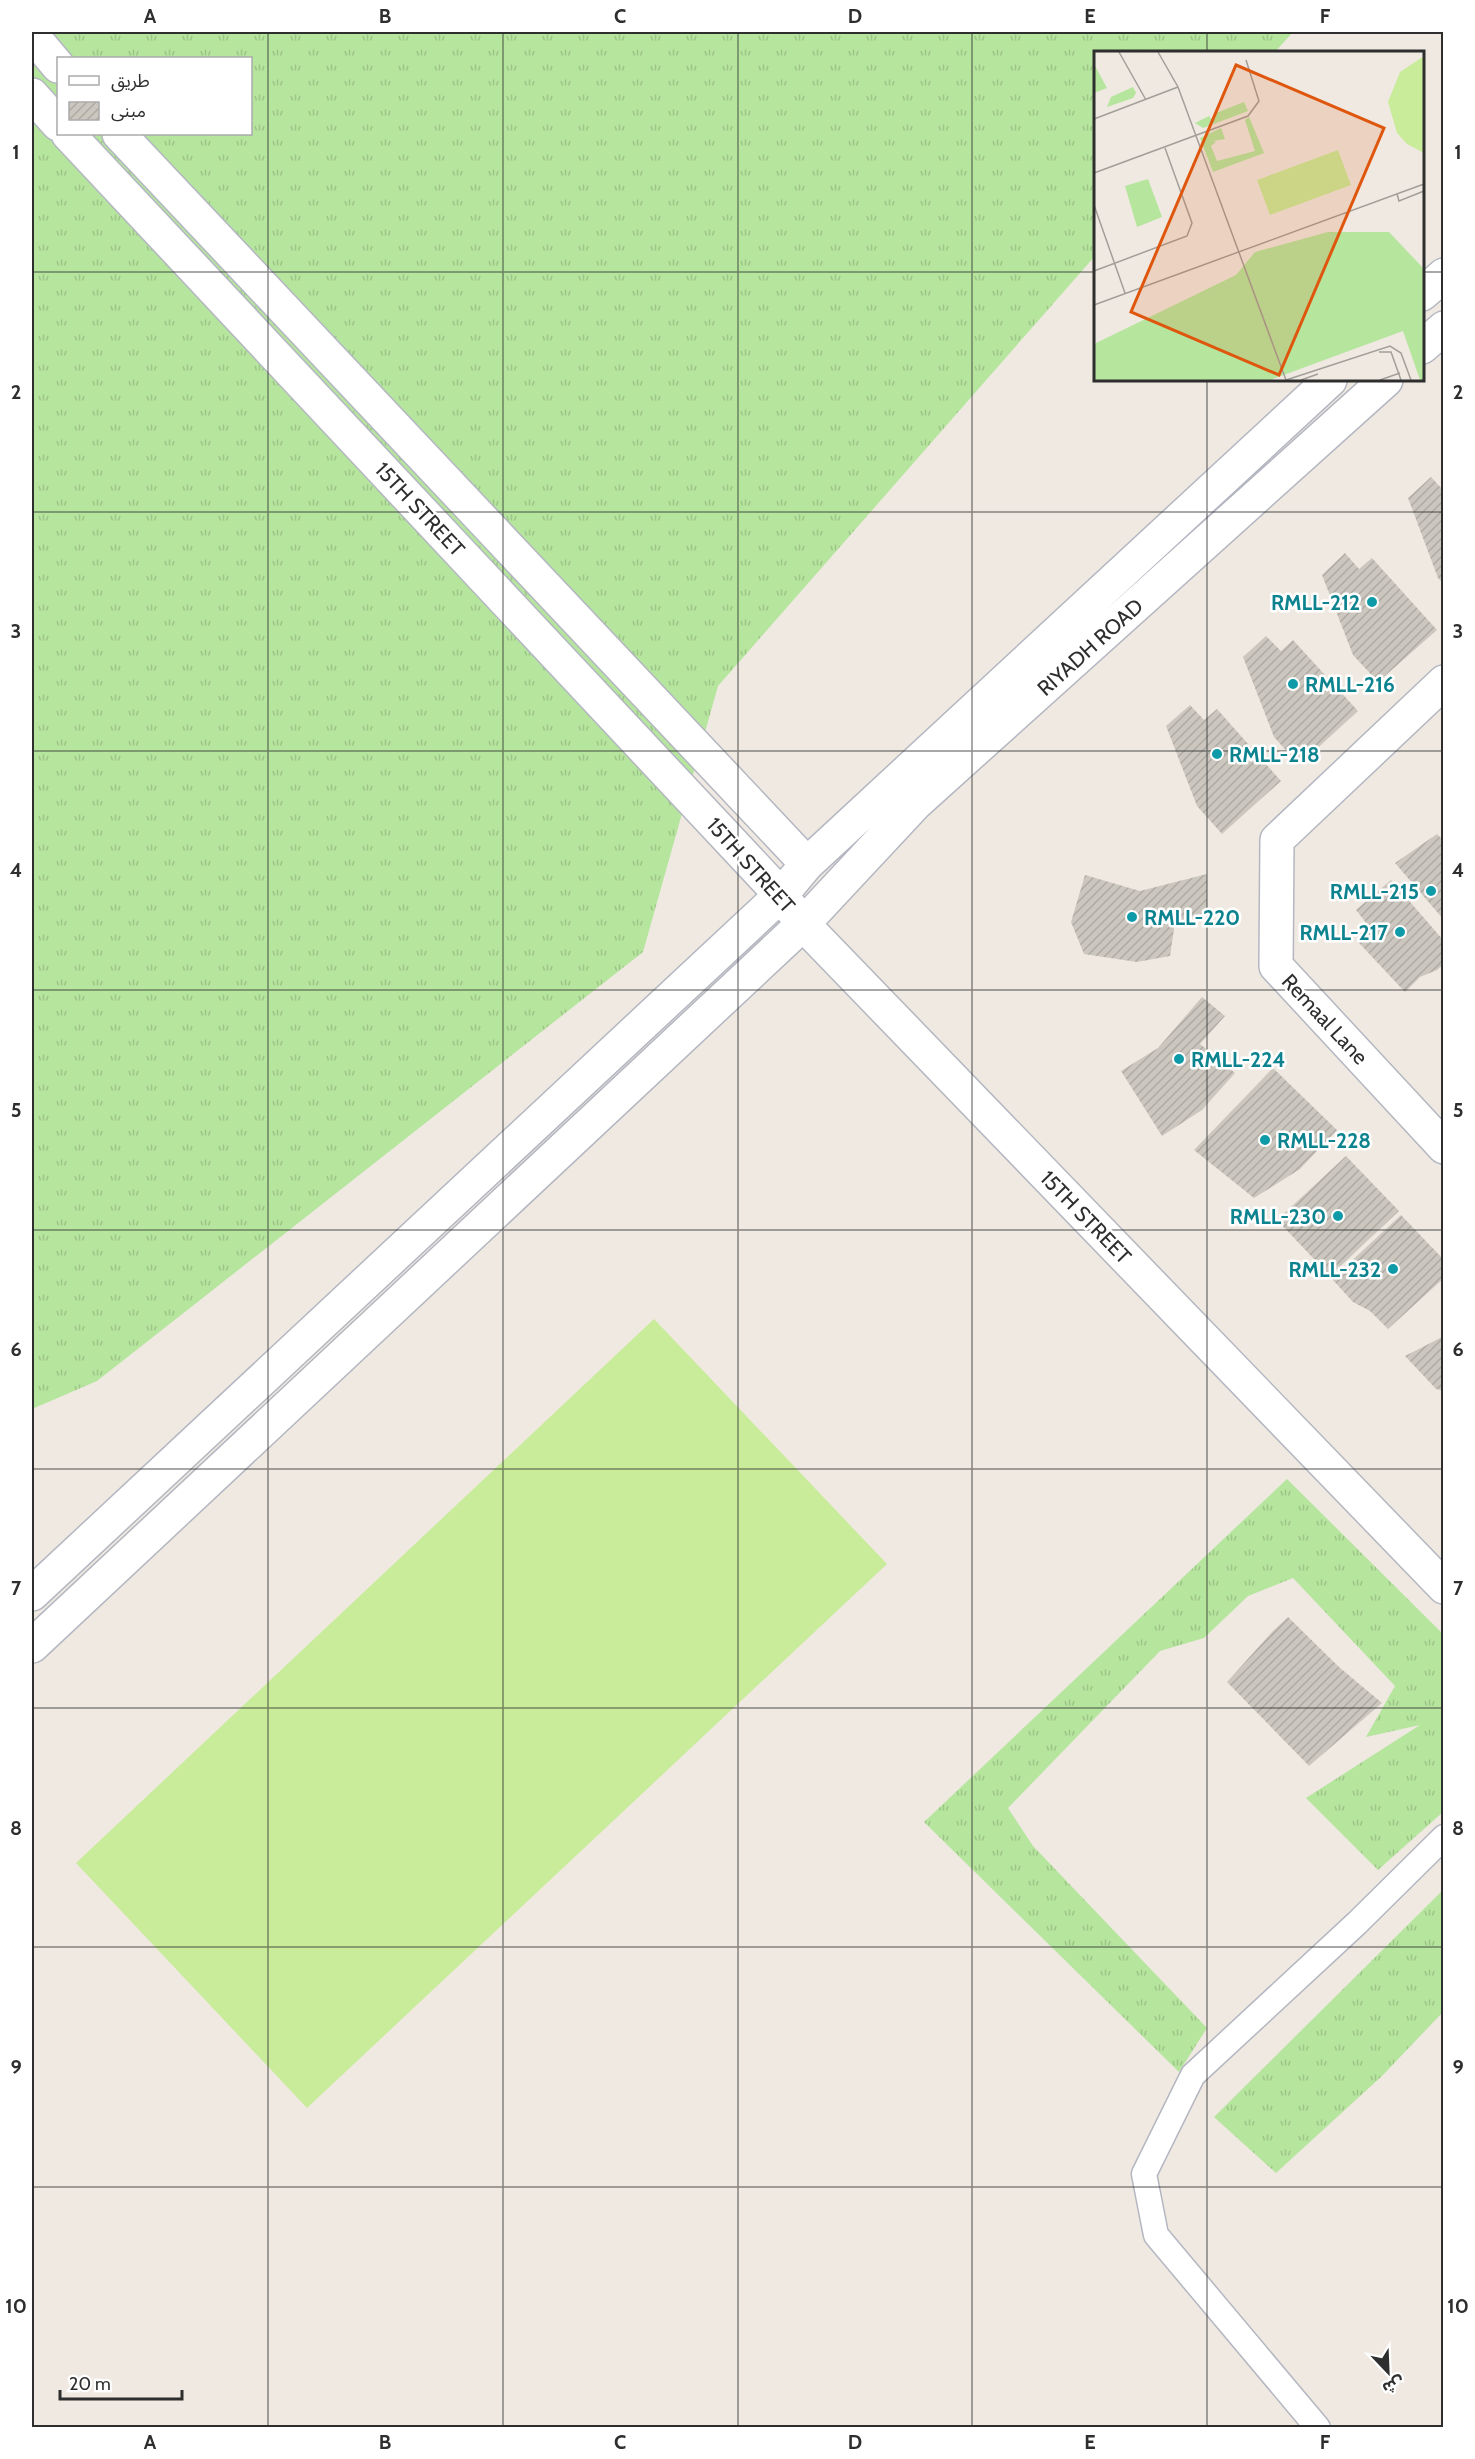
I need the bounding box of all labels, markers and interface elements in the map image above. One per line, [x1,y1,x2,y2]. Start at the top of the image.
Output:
text: A [144,4,157,28]
text: B [379,4,391,28]
text: C [614,4,626,28]
text: D [848,4,862,28]
text: E [1084,4,1096,28]
text: F [1320,4,1331,28]
inset map [1094,51,1424,381]
legend [57,57,252,135]
text: طريق [111,70,150,92]
text: مبنى [111,100,146,122]
text: 1 [12,140,20,164]
text: 1 [1454,140,1462,164]
text: 2 [11,380,21,404]
text: 2 [1453,380,1463,404]
street label: 15TH STREET [370,457,470,561]
place label: RMLL-212 [1271,590,1360,615]
street label: RIYADH ROAD [1032,593,1148,701]
marker: RMLL-212 [1365,595,1379,609]
text: 3 [11,619,21,643]
text: 3 [1453,619,1463,643]
place label: RMLL-216 [1305,672,1395,697]
marker: RMLL-216 [1286,677,1300,691]
place label: RMLL-218 [1229,742,1320,767]
marker: RMLL-218 [1210,747,1224,761]
street label: 15TH STREET [702,812,800,918]
text: 4 [10,858,22,882]
text: 4 [1452,858,1464,882]
place label: RMLL-215 [1330,879,1419,904]
marker: RMLL-215 [1424,884,1438,898]
place label: RMLL-220 [1144,905,1240,930]
marker: RMLL-220 [1125,910,1139,924]
place label: RMLL-217 [1299,920,1388,945]
marker: RMLL-217 [1393,925,1407,939]
street label: Remaal Lane [1277,969,1373,1070]
place label: RMLL-224 [1191,1047,1285,1072]
marker: RMLL-224 [1172,1052,1186,1066]
text: 5 [11,1098,21,1122]
text: 5 [1453,1098,1463,1122]
place label: RMLL-228 [1277,1128,1371,1153]
marker: RMLL-228 [1258,1133,1272,1147]
street label: 15TH STREET [1035,1165,1137,1269]
place label: RMLL-230 [1230,1204,1326,1229]
marker: RMLL-230 [1331,1209,1345,1223]
place label: RMLL-232 [1288,1257,1381,1282]
marker: RMLL-232 [1386,1262,1400,1276]
text: 6 [10,1337,22,1361]
text: 6 [1452,1337,1464,1361]
text: 7 [11,1576,22,1600]
text: 7 [1453,1576,1464,1600]
text: 8 [10,1816,22,1840]
text: 8 [1452,1816,1464,1840]
text: 9 [10,2055,22,2079]
text: 9 [1452,2055,1464,2079]
text: 10 [5,2294,27,2318]
text: 10 [1447,2294,1469,2318]
north arrow [1358,2342,1418,2402]
scale bar [60,2363,182,2401]
text: ش [1380,2372,1407,2398]
text: 20 m [69,2373,111,2395]
text: A [144,2430,157,2454]
text: B [379,2430,391,2454]
text: C [614,2430,626,2454]
text: D [848,2430,862,2454]
text: E [1084,2430,1096,2454]
text: F [1320,2430,1331,2454]

